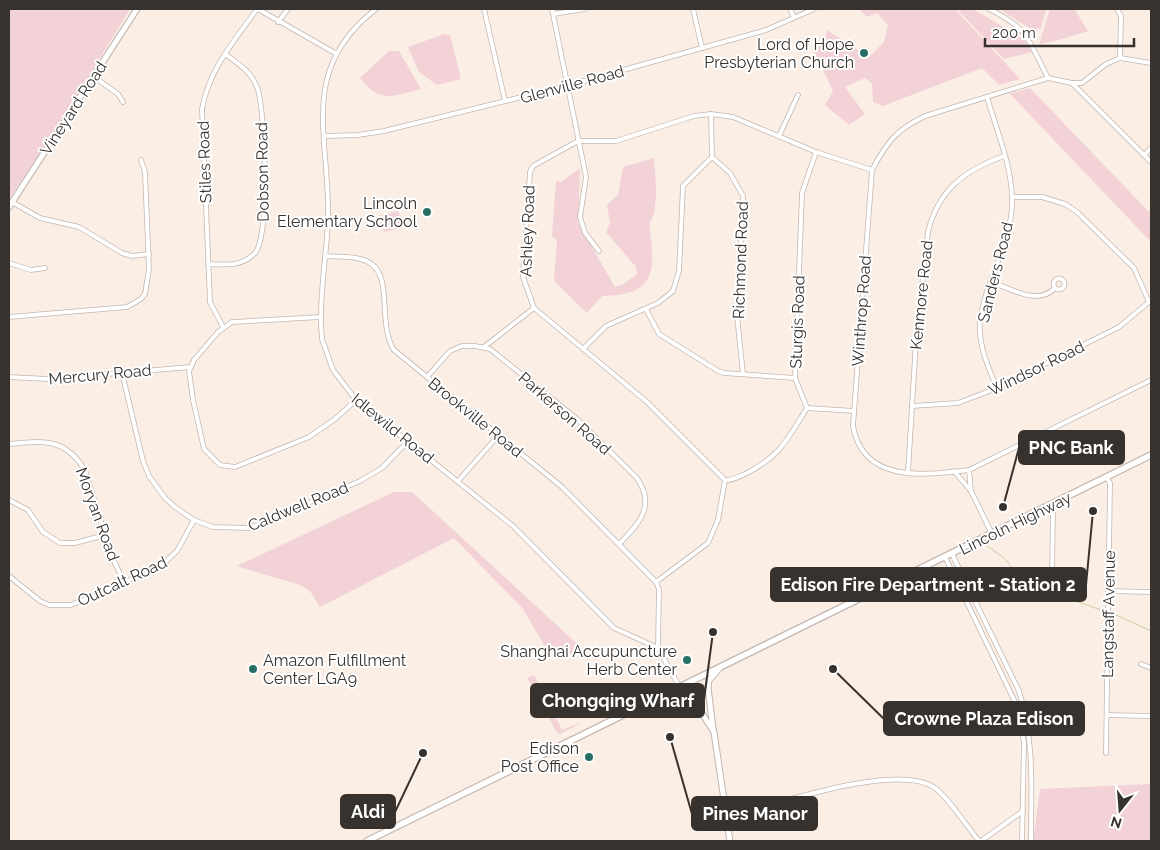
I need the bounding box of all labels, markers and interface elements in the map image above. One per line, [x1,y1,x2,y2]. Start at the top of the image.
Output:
scale bar [985,15,1134,47]
text: 200 m [992,24,1036,42]
place label: Lord of Hope Presbyterian Church [704,35,854,72]
marker: Lord of Hope Presbyterian Church [858,47,870,59]
street label: Vineyard Road [36,58,111,159]
street label: Glenville Road [518,61,626,107]
street label: Stiles Road [194,120,215,203]
street label: Dobson Road [252,122,273,222]
street label: Ashley Road [516,185,539,277]
place label: Lincoln Elementary School [277,194,418,231]
street label: Richmond Road [729,201,752,319]
marker: Lincoln Elementary School [421,206,433,218]
street label: Sanders Road [974,220,1017,324]
street label: Kenmore Road [906,239,937,351]
street label: Winthrop Road [848,255,875,367]
street label: Sturgis Road [786,275,809,369]
street label: Windsor Road [985,337,1087,400]
street label: Mercury Road [48,361,152,388]
street label: Parkerson Road [515,368,615,459]
street label: Brookville Road [425,373,527,461]
street label: Idlewild Road [348,389,438,467]
callout: PNC Bank [1019,431,1124,464]
text: PNC Bank [1028,437,1115,458]
street label: Moryan Road [72,465,123,564]
street label: Caldwell Road [245,478,351,535]
street label: Lincoln Highway [956,488,1075,559]
street label: Langstaff Avenue [1098,550,1119,678]
street label: Outcalt Road [75,552,170,610]
callout: Edison Fire Department - Station 2 [771,568,1086,601]
text: Edison Fire Department - Station 2 [780,574,1076,595]
place label: Shanghai Accupuncture Herb Center [500,642,677,679]
place label: Amazon Fulfillment Center LGA9 [263,651,407,688]
marker: Shanghai Accupuncture Herb Center [681,654,693,666]
marker: Amazon Fulfillment Center LGA9 [247,663,259,675]
callout: Chongqing Wharf [531,684,704,717]
text: Chongqing Wharf [542,690,695,711]
callout: Crowne Plaza Edison [884,702,1084,735]
text: Crowne Plaza Edison [894,708,1074,729]
place label: Edison Post Office [501,739,579,776]
marker: Edison Post Office [583,751,595,763]
north arrow [1095,785,1145,835]
callout: Aldi [341,795,395,828]
callout: Pines Manor [692,797,817,830]
text: Aldi [351,801,385,822]
text: Pines Manor [702,803,808,824]
text: N [1109,813,1124,832]

